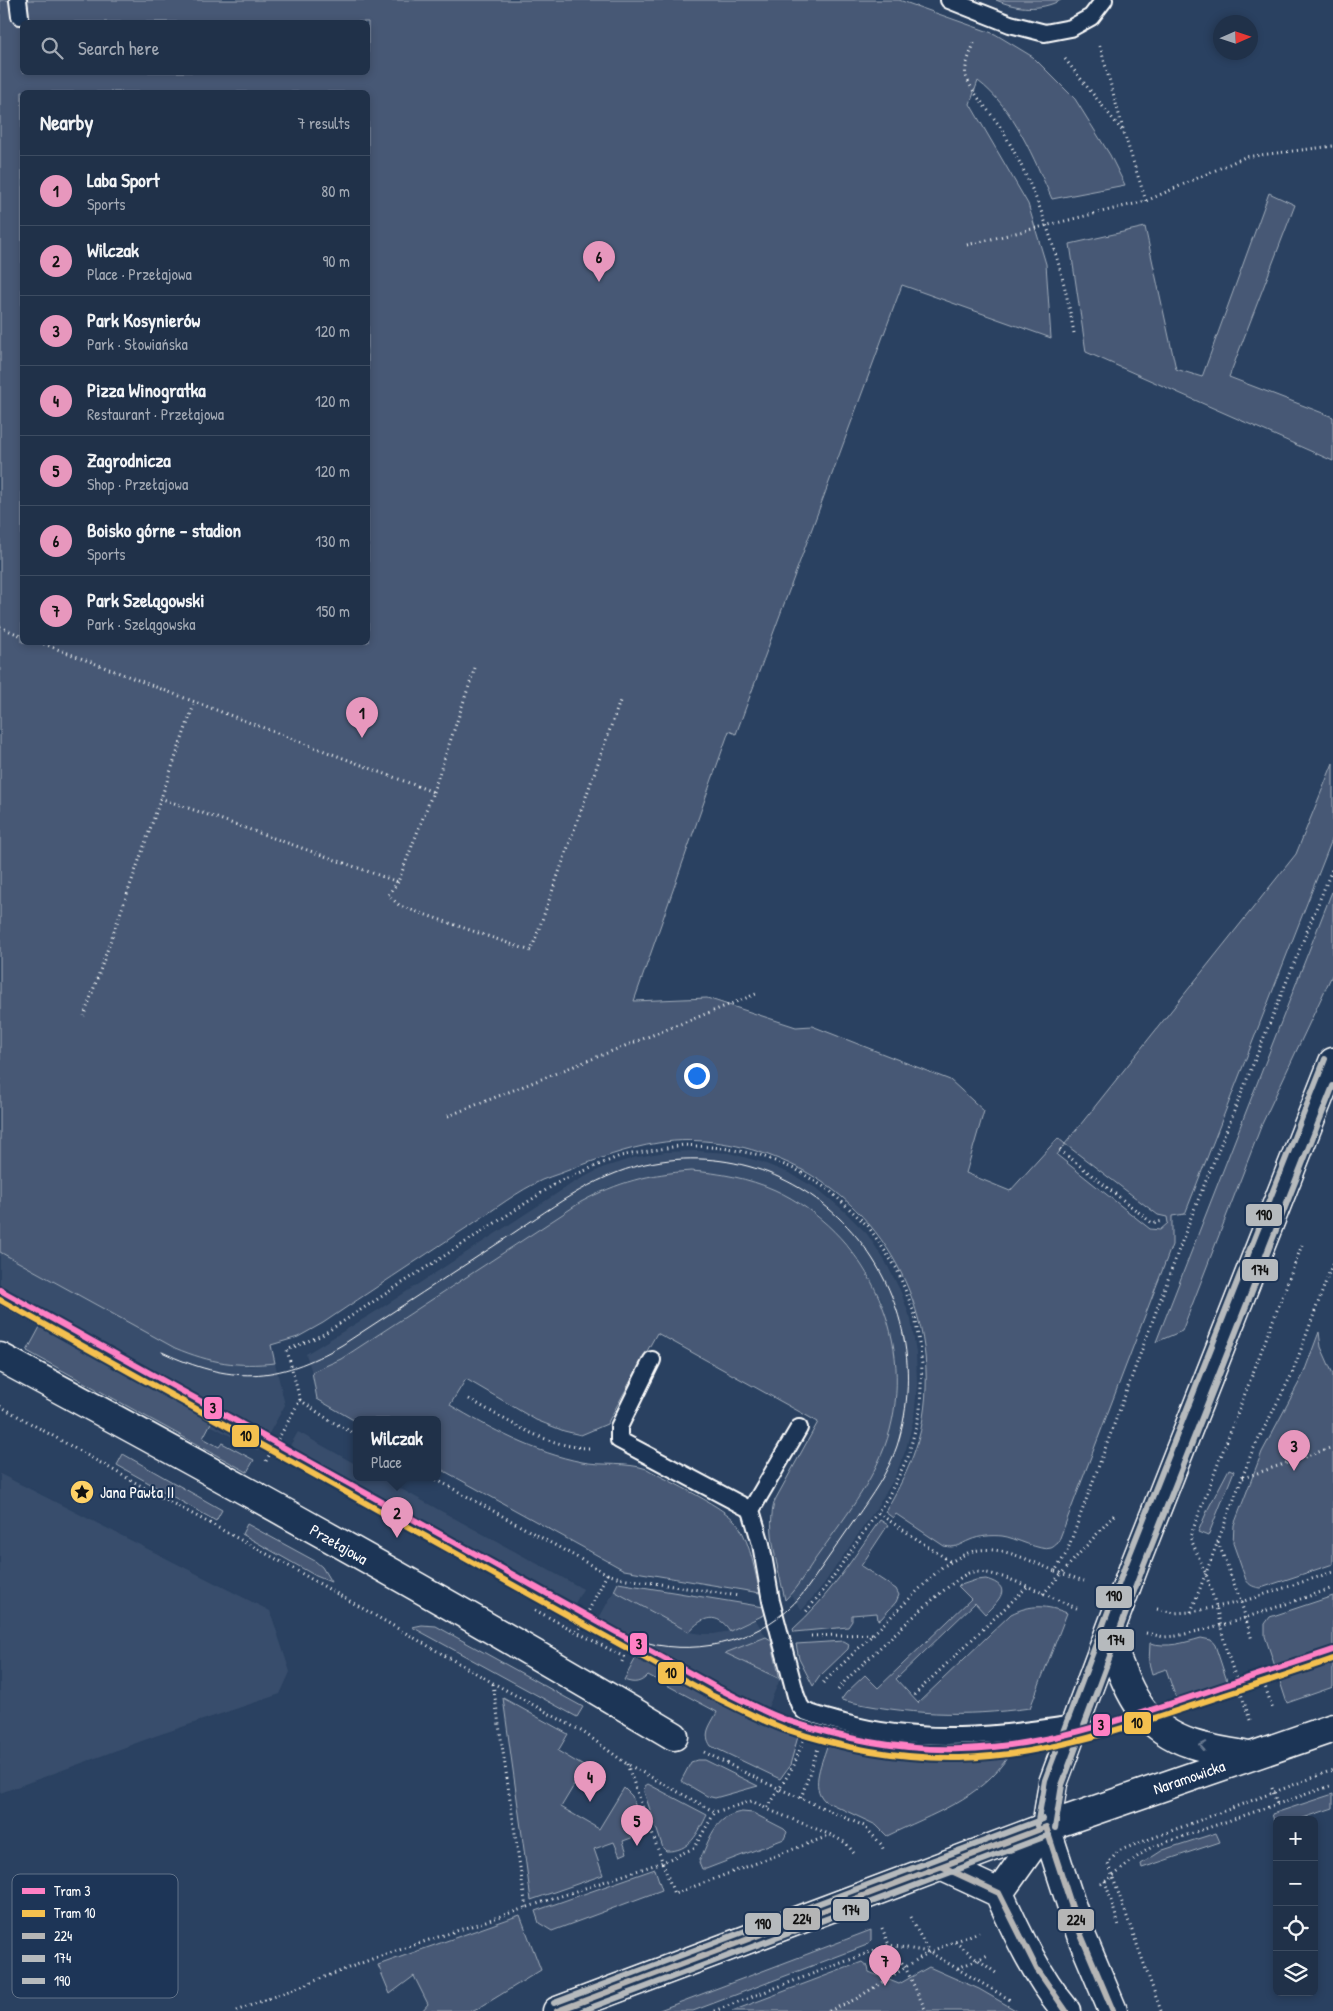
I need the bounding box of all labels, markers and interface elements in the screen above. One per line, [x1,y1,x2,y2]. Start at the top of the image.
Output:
north arrow [1213,15,1258,60]
search box [20,20,370,75]
icon: search [38,34,66,62]
text: Search here [78,35,159,61]
text: Nearby [40,108,93,137]
text: 7 results [297,112,350,134]
text: Laba Sport [87,167,160,193]
text: 1 [53,180,59,202]
text: 80 m [321,180,350,202]
text: Sports [87,193,125,215]
text: Wilczak [87,237,139,263]
pin: 6 [583,241,615,282]
text: 2 [52,250,60,272]
text: 90 m [322,250,350,272]
text: Place · Przełajowa [87,263,192,285]
text: Park Kosynierów [87,307,200,333]
text: 3 [52,320,60,342]
text: 120 m [315,320,350,342]
text: Park · Słowiańska [87,333,188,355]
text: Pizza Winogratka [87,377,206,403]
text: 4 [53,390,59,412]
text: 120 m [315,390,350,412]
text: Restaurant · Przełajowa [87,403,224,425]
text: Zagrodnicza [87,447,171,473]
text: 5 [53,460,59,482]
text: 120 m [315,460,350,482]
text: Shop · Przełajowa [87,473,188,495]
text: Boisko górne - stadion [87,517,241,543]
text: 6 [53,530,59,552]
text: 130 m [315,530,350,552]
text: Sports [87,543,125,565]
text: Park Szelągowski [87,587,204,613]
text: 7 [52,600,60,622]
text: 150 m [316,600,350,622]
text: Park · Szelągowska [87,613,195,635]
pin: 1 [346,697,378,738]
your location [684,1063,710,1089]
line badge: 190 [1245,1203,1283,1227]
text: 190 [1256,1205,1273,1224]
line badge: 174 [1241,1258,1279,1282]
text: 174 [1251,1260,1269,1279]
line badge: 3 [203,1396,223,1420]
text: 3 [210,1398,217,1417]
popup [353,1416,441,1481]
line badge: 10 [231,1424,260,1448]
text: Wilczak [371,1425,423,1451]
text: 10 [240,1426,252,1445]
pin: 3 [1278,1430,1310,1471]
text: Place [371,1451,402,1473]
place icon: Jana Pawła II [69,1479,95,1505]
place label: Jana Pawła II [100,1481,174,1503]
pin: 2 [381,1497,413,1538]
street label: Przełajowa [306,1519,372,1569]
line badge: 190 [1095,1585,1133,1609]
text: 190 [1106,1586,1123,1605]
line badge: 174 [1097,1628,1135,1652]
text: 174 [1107,1630,1125,1649]
line badge: 3 [629,1632,648,1656]
text: 3 [636,1634,643,1653]
line badge: 10 [657,1661,685,1685]
text: 10 [665,1663,677,1682]
line badge: 10 [1123,1711,1152,1735]
line badge: 3 [1092,1713,1111,1737]
text: 10 [1131,1713,1143,1732]
text: 3 [1098,1715,1105,1734]
one-way arrow [1198,1742,1207,1752]
street label: Naramowicka [1150,1754,1228,1800]
pin: 4 [574,1761,606,1802]
pin: 5 [621,1805,653,1846]
map controls [1273,1816,1318,1996]
button: + [1273,1816,1318,1861]
button: − [1273,1861,1318,1906]
legend [12,1874,178,1998]
text: Tram 3 [54,1881,90,1900]
line badge: 174 [832,1898,870,1922]
text: 174 [842,1900,860,1919]
text: Tram 10 [54,1903,96,1922]
button: locate [1273,1906,1318,1951]
line badge: 224 [782,1907,821,1931]
line badge: 224 [1057,1908,1095,1932]
text: 224 [793,1909,812,1928]
text: 224 [1067,1910,1086,1929]
line badge: 190 [744,1912,782,1936]
text: 190 [755,1914,772,1933]
text: 224 [54,1926,72,1945]
pin: 7 [869,1945,901,1986]
text: 174 [54,1948,71,1967]
button: layers [1273,1951,1318,1996]
text: 190 [54,1971,71,1990]

